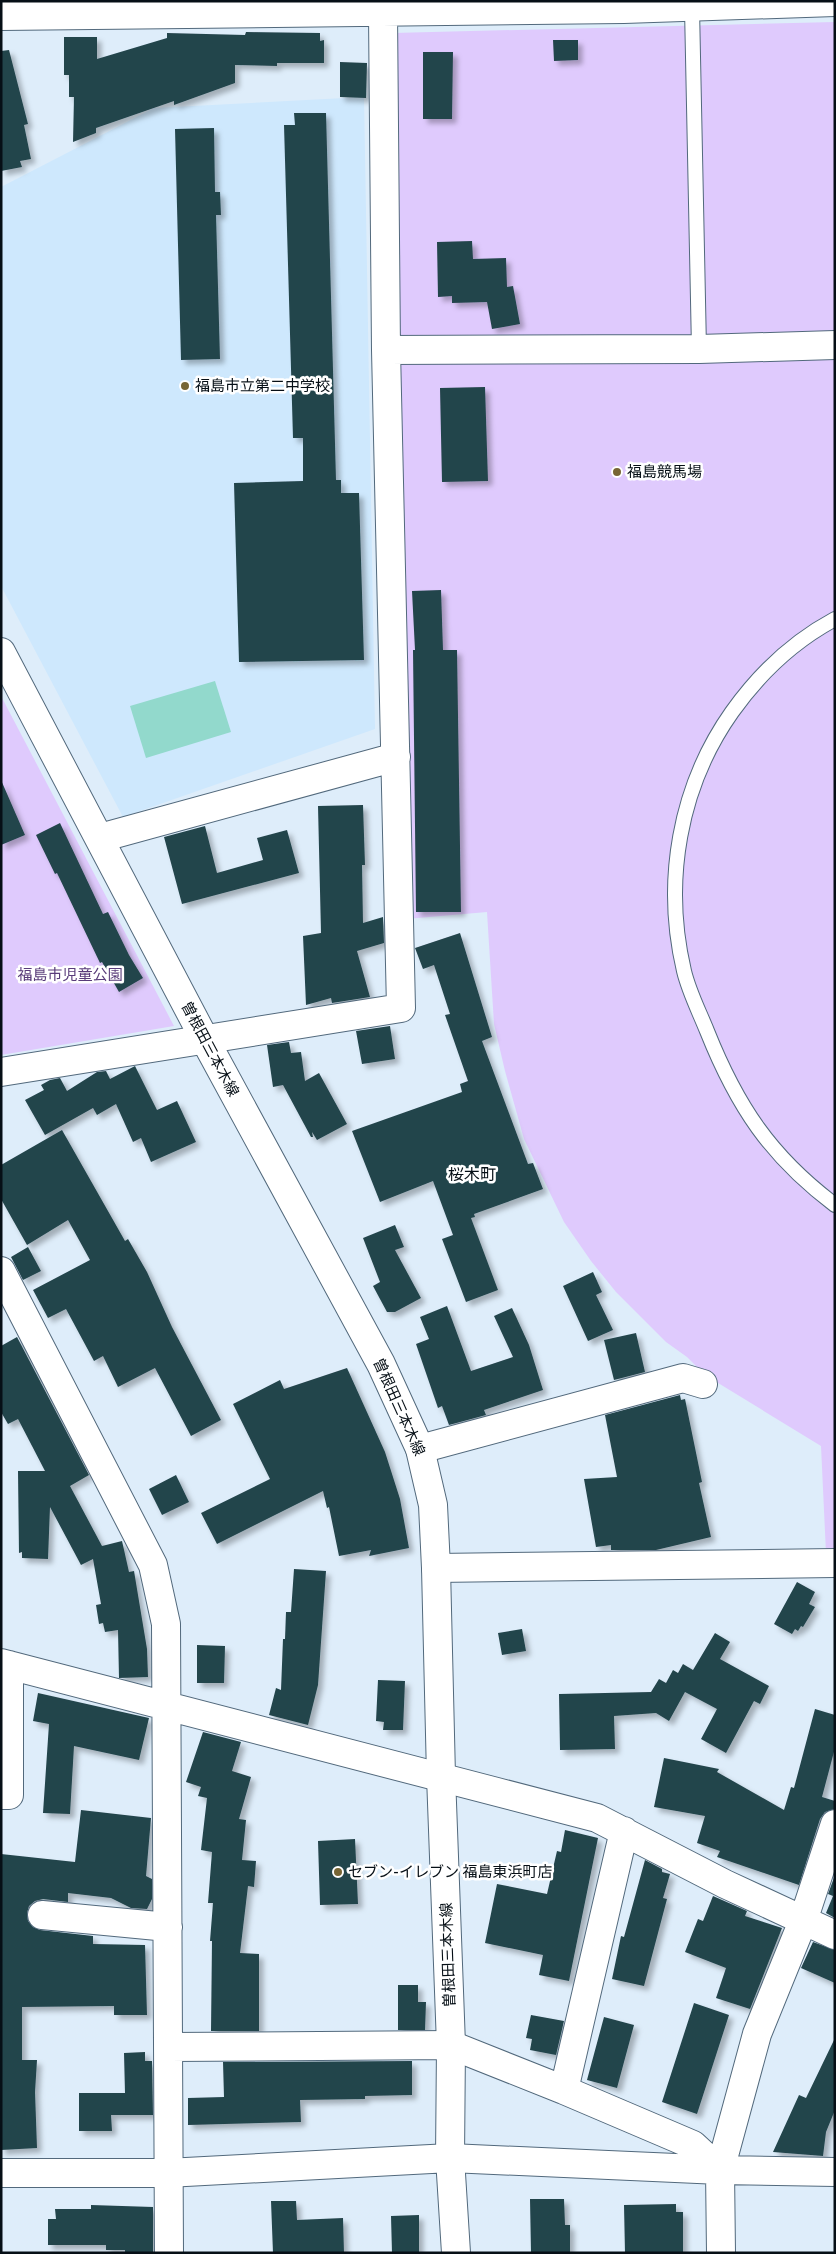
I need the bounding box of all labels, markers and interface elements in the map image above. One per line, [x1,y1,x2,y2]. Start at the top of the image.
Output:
place label: 福島市立第二中学校 [195,376,330,395]
marker: 福島市立第二中学校 [179,380,191,392]
place label: 福島競馬場 [627,462,702,481]
marker: 福島競馬場 [611,466,623,478]
park label: 福島市児童公園 [17,965,123,984]
street label: 曽根田三本木線 [177,998,243,1100]
district label: 桜木町 [448,1164,496,1184]
street label: 曽根田三本木線 [369,1355,429,1459]
place label: セブン-イレブン 福島東浜町店 [348,1862,553,1881]
marker: セブン-イレブン 福島東浜町店 [332,1866,344,1878]
street label: 曽根田三本木線 [436,1902,459,2008]

